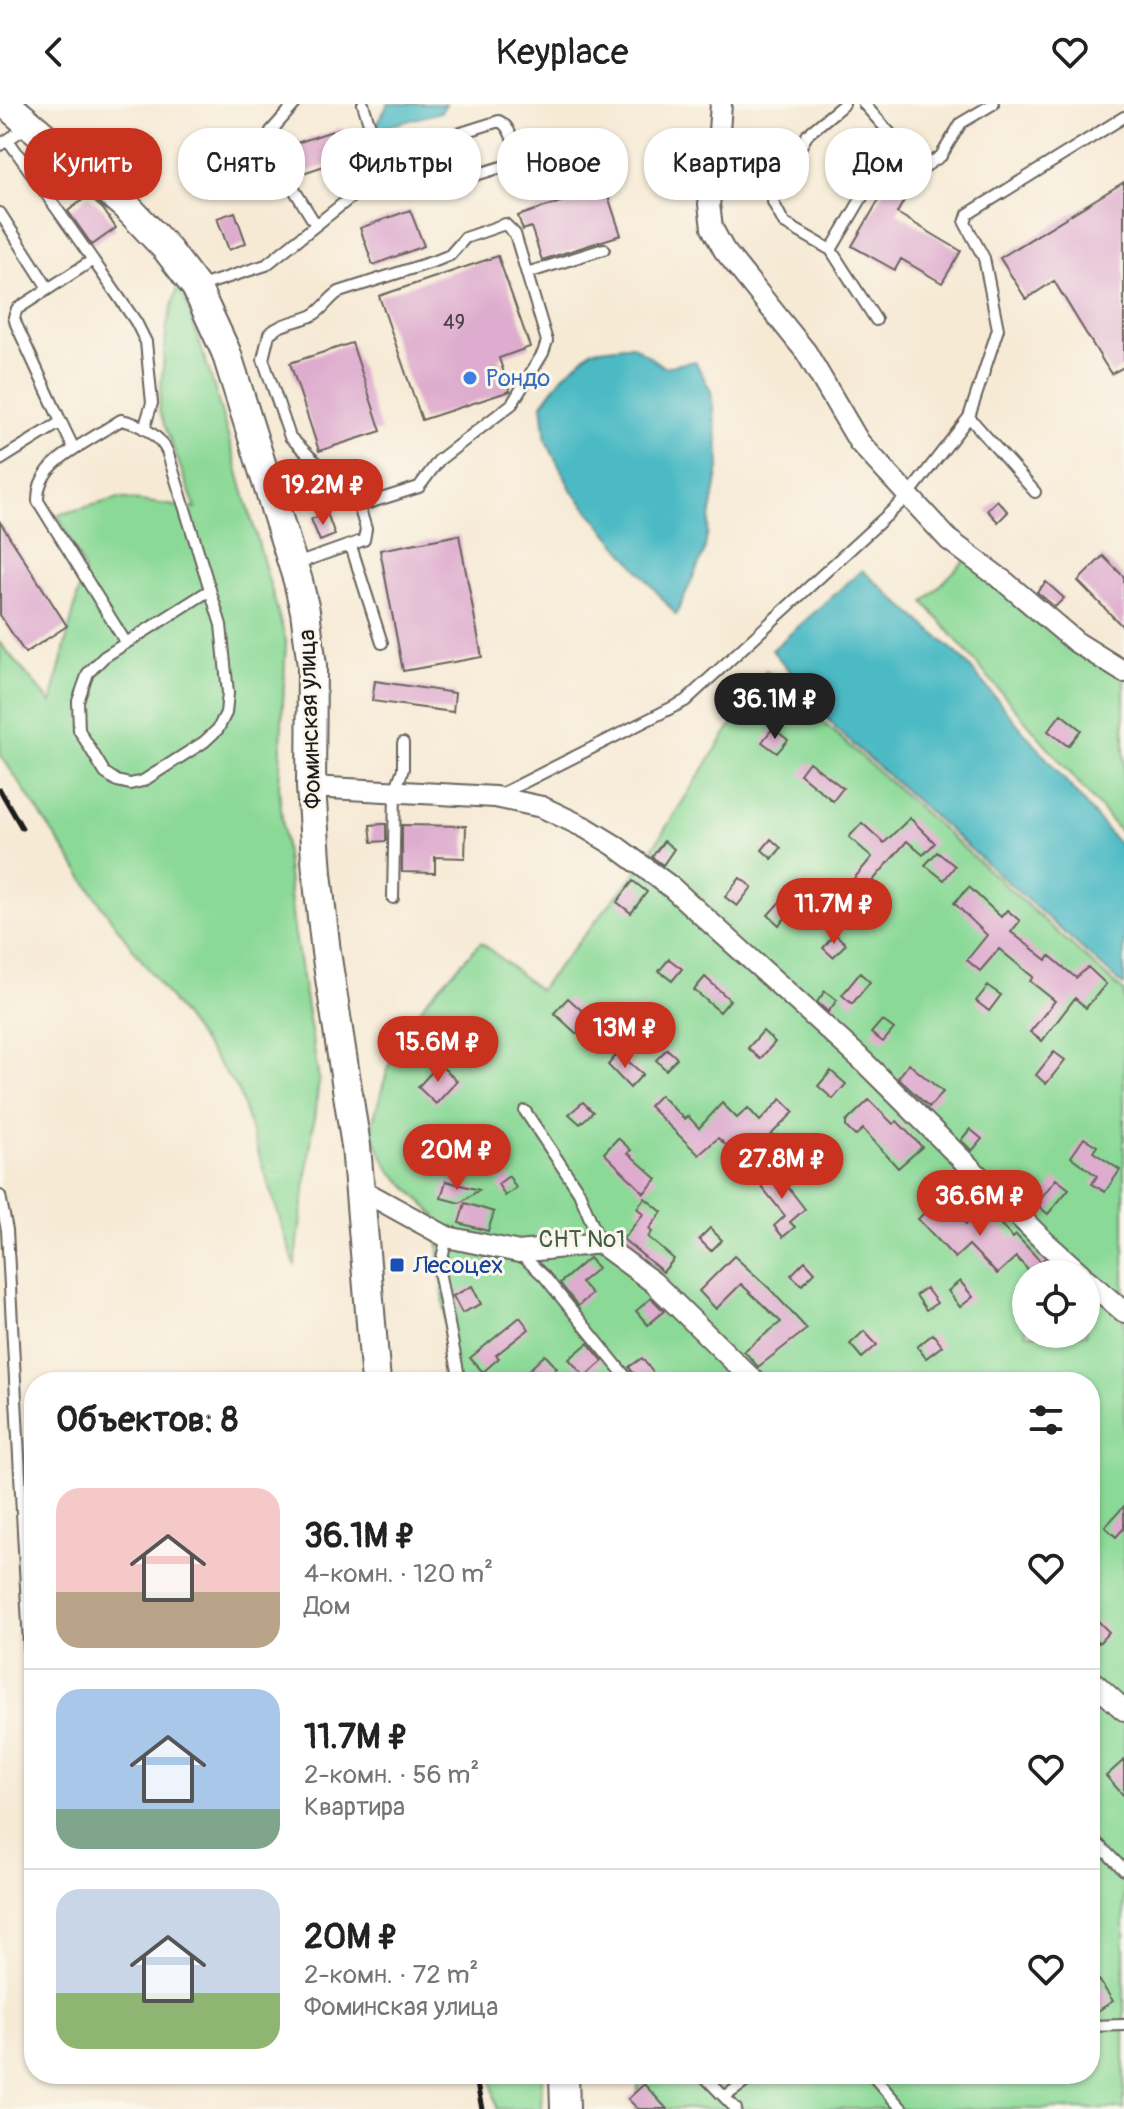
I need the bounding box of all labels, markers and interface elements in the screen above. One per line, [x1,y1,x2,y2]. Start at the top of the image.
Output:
icon: back [32,30,76,74]
text: Keyplace [495,30,629,75]
icon: heart [1048,30,1092,74]
chip: Купить [24,128,162,200]
chip: Снять [178,128,305,200]
chip: Фильтры [321,128,481,200]
chip: Новое [497,128,628,200]
chip: Квартира [644,128,809,200]
chip: Дом [825,128,932,200]
house number: 49 [443,310,465,335]
place label: Рондо [486,364,550,393]
marker: Рондо [461,369,479,387]
pin: 19.2M ₽ [249,459,397,527]
text: 19.2M ₽ [281,469,365,501]
street label: Фоминская улица [292,629,328,809]
pin: 36.1M ₽ [701,673,849,741]
text: 36.1M ₽ [732,683,818,715]
pin: 11.7M ₽ [760,878,908,946]
text: 11.7M ₽ [794,888,874,920]
pin: 13M ₽ [569,1002,681,1070]
text: 13M ₽ [593,1012,657,1044]
pin: 15.6M ₽ [364,1016,512,1084]
text: 15.6M ₽ [395,1026,481,1058]
pin: 20M ₽ [401,1124,513,1192]
pin: 27.8M ₽ [708,1133,856,1201]
text: 20M ₽ [421,1134,493,1166]
text: 27.8M ₽ [738,1143,826,1175]
pin: 36.6M ₽ [906,1170,1054,1238]
text: 36.6M ₽ [935,1180,1025,1212]
park label: СНТ №1 [538,1225,626,1254]
place label: Лесоцех [412,1251,503,1280]
marker: Лесоцех [388,1256,406,1274]
map controls [1012,1260,1100,1348]
button: locate [1012,1260,1100,1348]
icon: filters [1024,1398,1068,1442]
text: Объектов: 8 [56,1399,238,1442]
text: 36.1M ₽ [304,1515,416,1558]
icon: home [120,1520,216,1616]
icon: heart [1024,1546,1068,1590]
text: 4-комн. · 120 m² [304,1558,493,1590]
text: Дом [304,1590,351,1622]
text: 11.7M ₽ [304,1716,408,1759]
icon: home [120,1721,216,1817]
icon: heart [1024,1747,1068,1791]
text: 2-комн. · 56 m² [304,1759,479,1791]
text: Квартира [304,1791,405,1823]
text: 20M ₽ [304,1916,399,1959]
icon: home [120,1921,216,2017]
icon: heart [1024,1947,1068,1991]
text: 2-комн. · 72 m² [304,1959,478,1991]
text: Фоминская улица [304,1991,498,2023]

